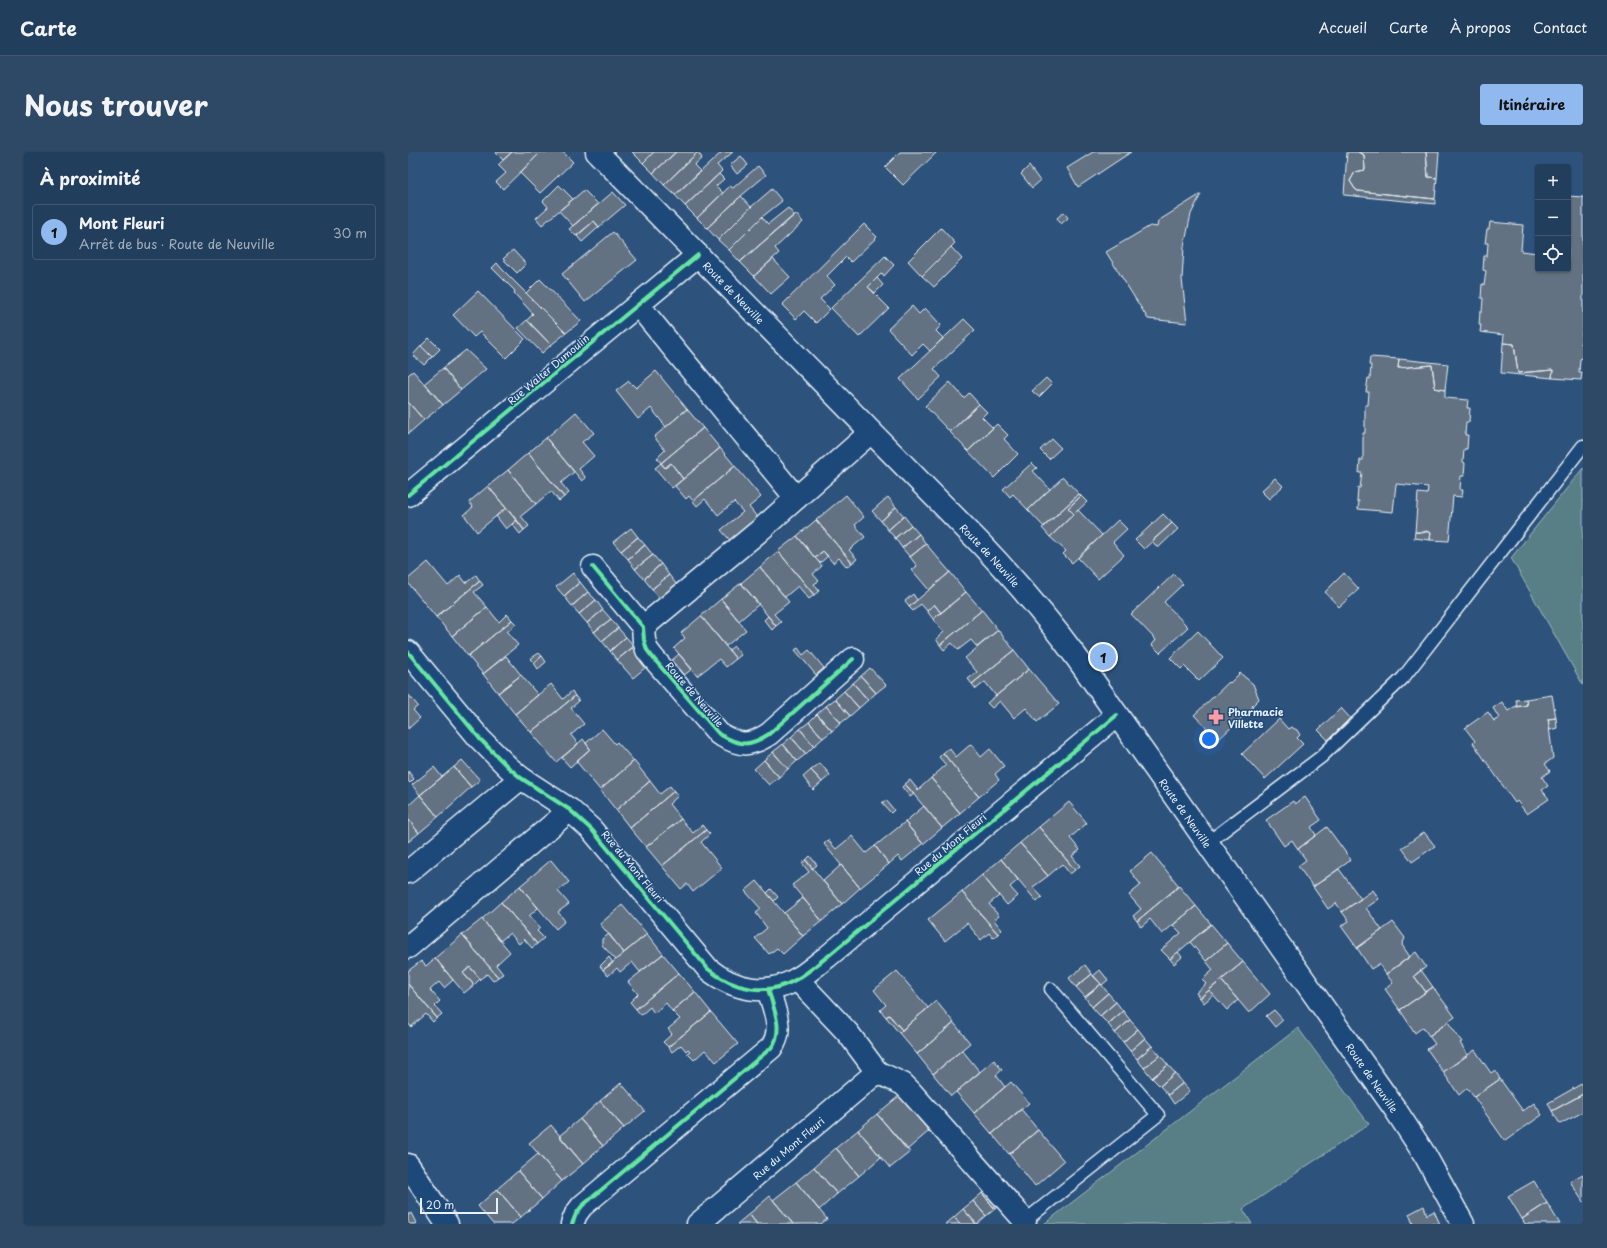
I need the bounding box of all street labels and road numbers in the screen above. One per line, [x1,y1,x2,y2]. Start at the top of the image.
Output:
street label: Route de Neuville [700,257,769,327]
street label: Rue Walter Dumoulin [504,330,592,408]
street label: Route de Neuville [957,520,1024,590]
street label: Route de Neuville [662,658,728,730]
street label: Route de Neuville [1156,775,1216,851]
street label: Rue du Mont Fleuri [911,809,989,879]
street label: Rue du Mont Fleuri [598,827,668,905]
street label: Route de Neuville [1343,1040,1403,1116]
street label: Rue du Mont Fleuri [749,1113,827,1182]

